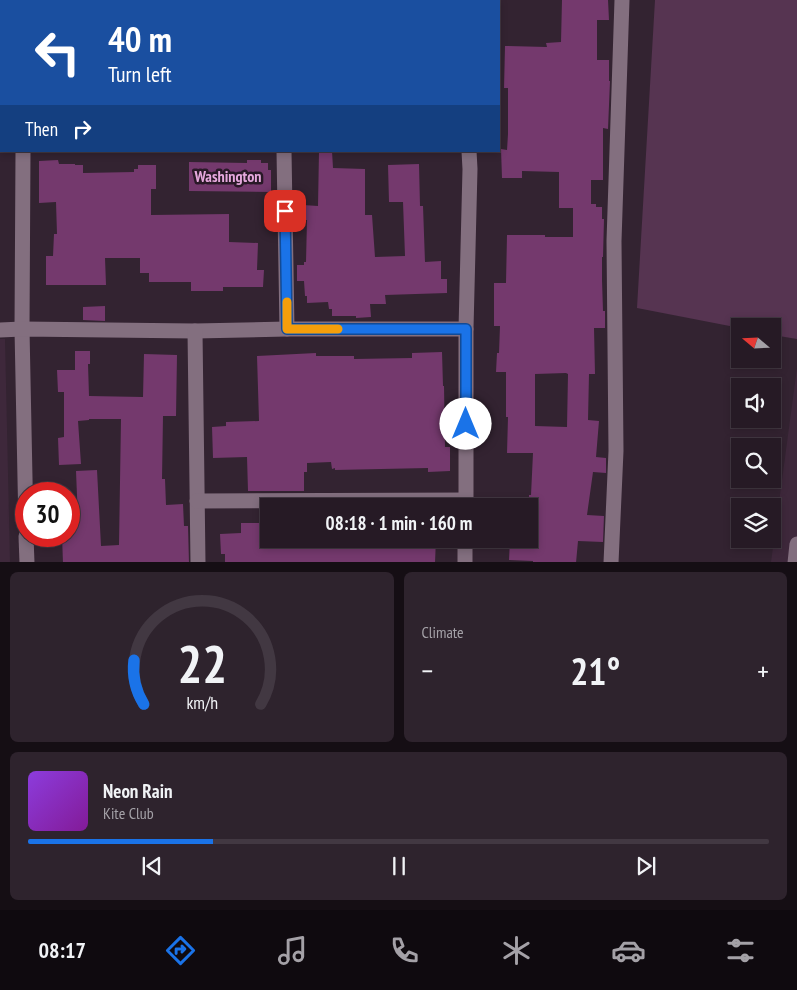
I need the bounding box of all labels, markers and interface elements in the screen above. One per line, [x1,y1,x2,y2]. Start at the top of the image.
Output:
text: 40 m [108,16,172,62]
icon: left [25,20,90,85]
text: Turn left [108,60,172,88]
icon: right [68,115,96,143]
text: Then [25,117,58,141]
district label: Washington [193,166,262,186]
pin [264,190,306,232]
icon: arrive [271,197,299,225]
north arrow [731,318,781,368]
map controls [731,318,781,548]
button: sound [731,378,781,428]
position arrow [439,397,491,449]
button: search [731,438,781,488]
speed limit sign: 30 [15,482,80,547]
button: layers [731,498,781,548]
text: 08:18 · 1 min · 160 m [326,511,472,535]
text: Climate [422,622,464,642]
text: 22 [177,630,227,697]
text: 21° [570,646,620,695]
text: − [422,652,433,689]
text: + [757,652,769,689]
text: km/h [186,691,218,714]
text: Neon Rain [103,779,172,803]
text: Kite Club [103,803,154,823]
icon: previous [138,852,166,880]
icon: pause [385,852,413,880]
icon: next [632,852,660,880]
icon: directions [163,933,198,968]
icon: music [275,933,310,968]
icon: phone [387,933,422,968]
icon: climate [499,933,534,968]
icon: car [611,933,646,968]
icon: filters [723,933,758,968]
text: 08:17 [39,936,86,964]

